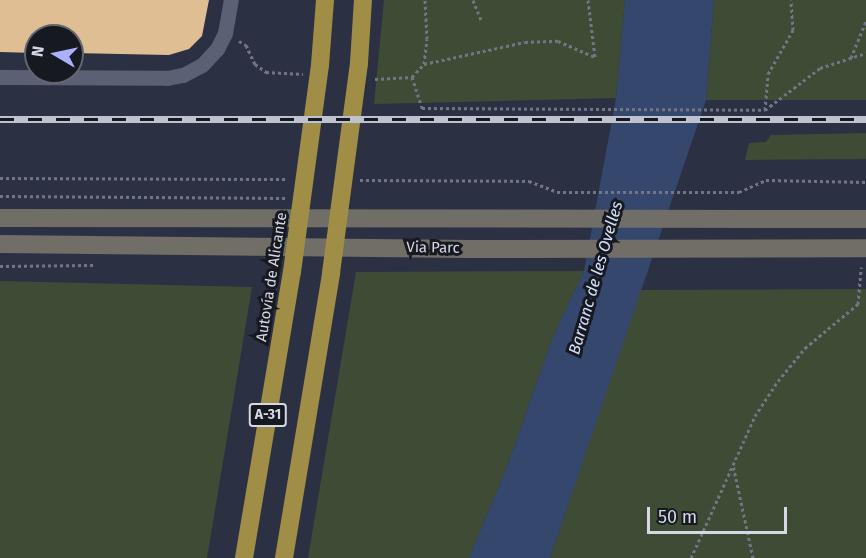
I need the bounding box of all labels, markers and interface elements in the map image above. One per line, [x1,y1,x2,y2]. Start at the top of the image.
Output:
north arrow [24,24,84,84]
text: N [27,45,48,58]
water label: Barranc de les Ovelles [565,199,627,357]
street label: Autovía de Alicante [253,211,291,343]
street label: Via Parc [406,239,460,257]
road number: A-31 [248,404,288,426]
scale bar [650,495,790,533]
text: 50 m [658,506,697,528]

